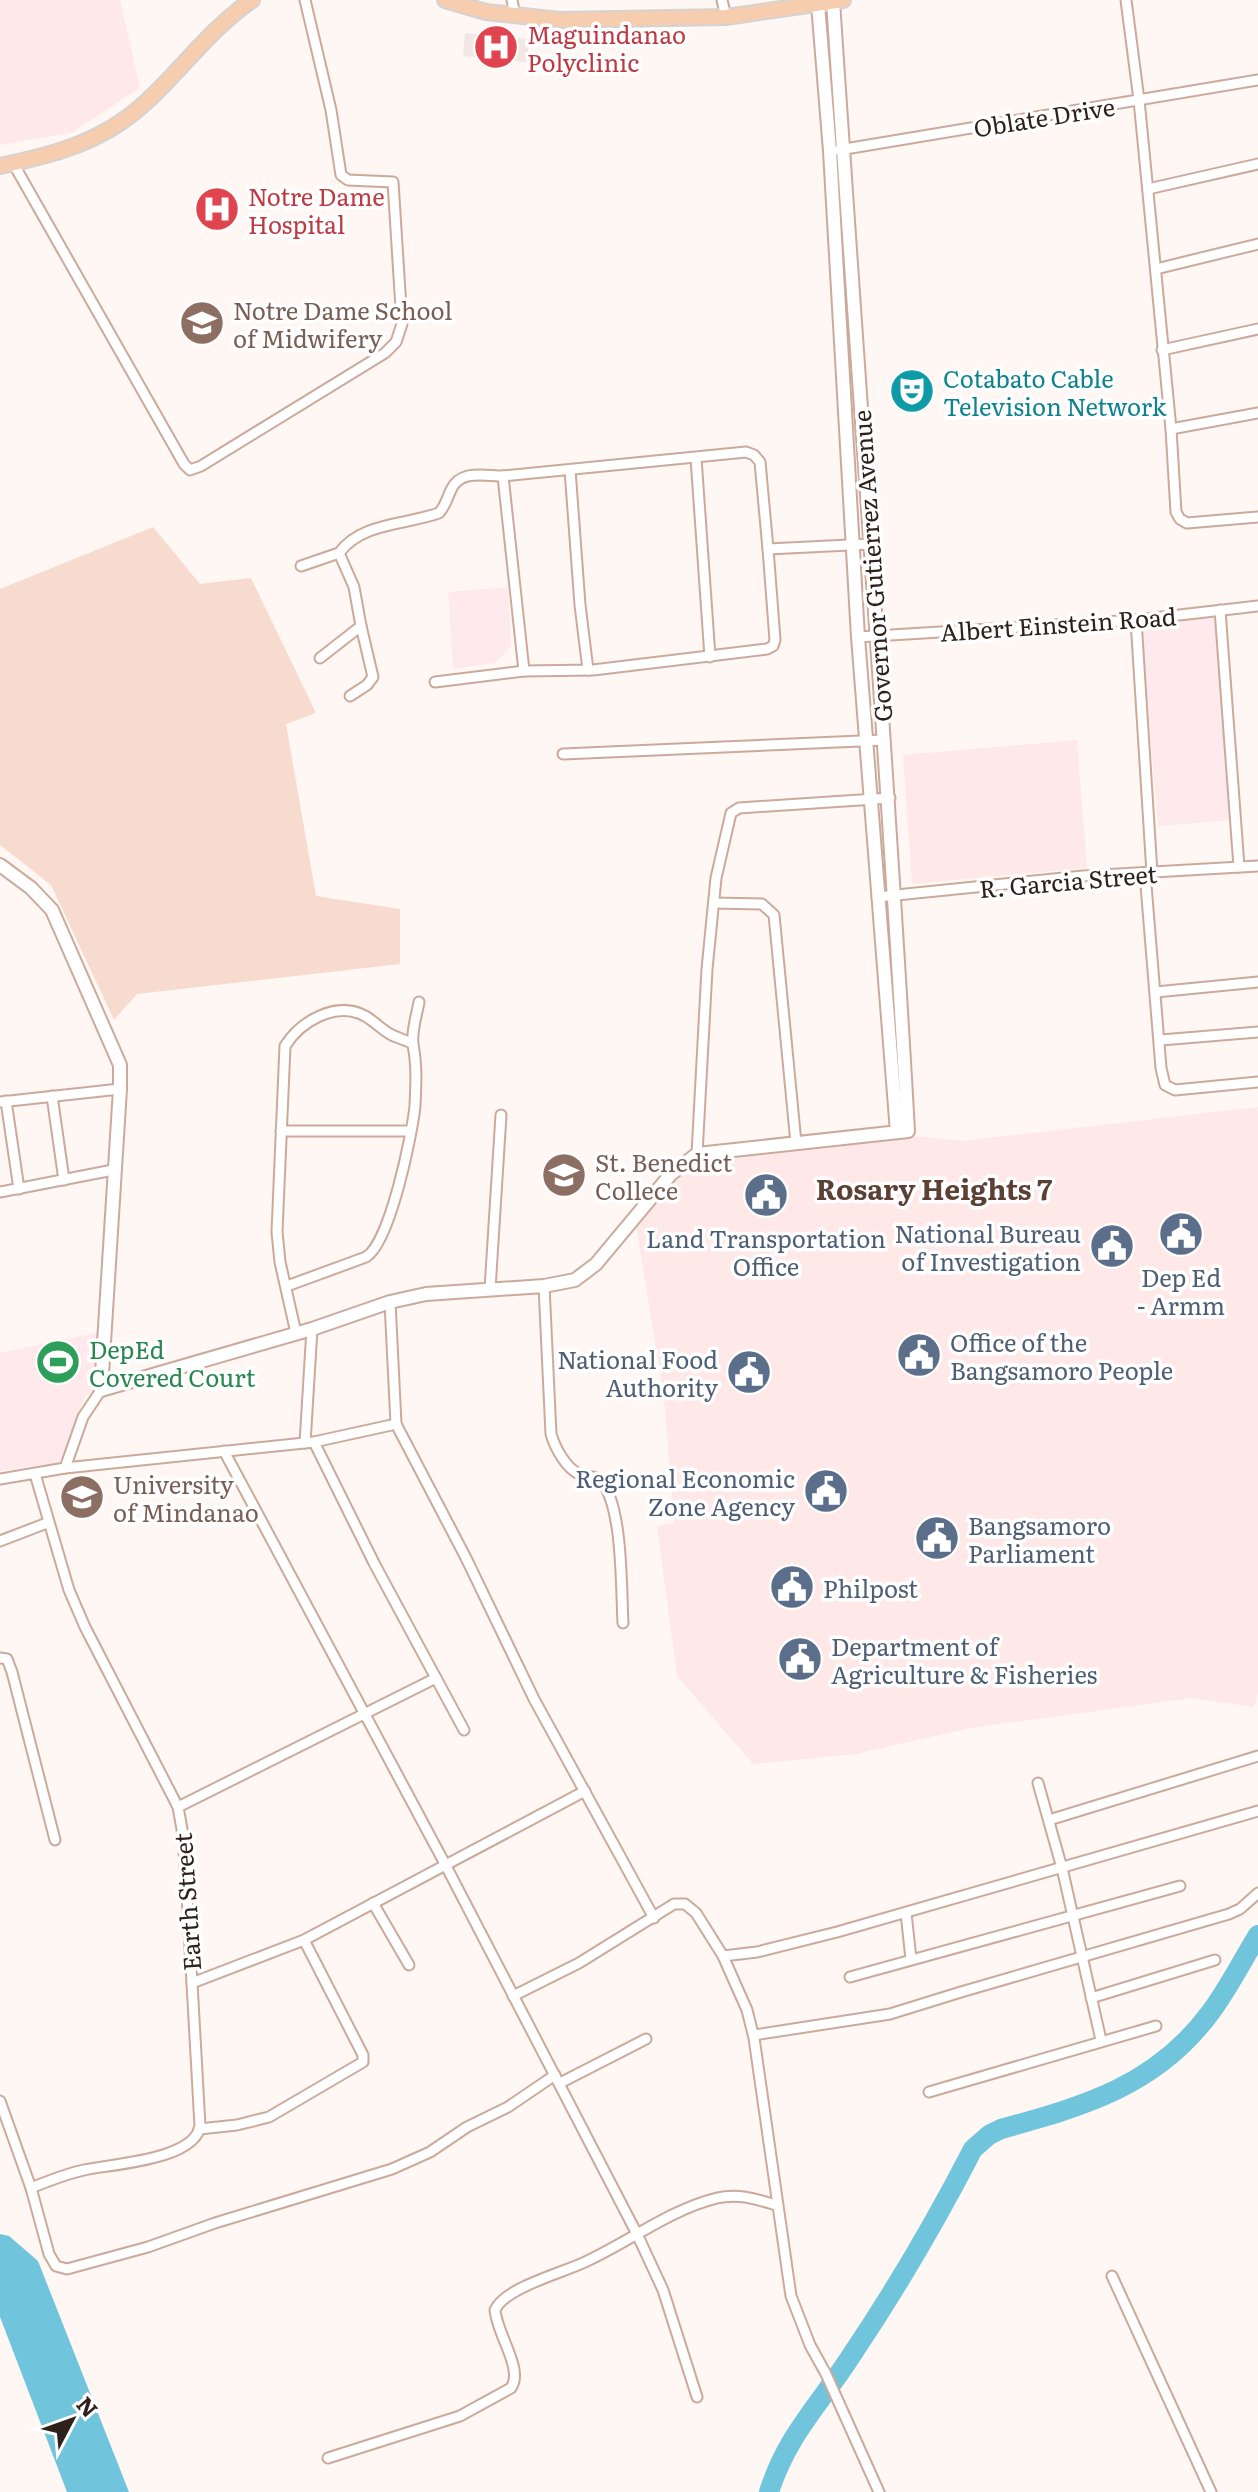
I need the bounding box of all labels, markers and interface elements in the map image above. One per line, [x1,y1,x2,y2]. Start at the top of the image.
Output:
place label: Maguindanao Polyclinic [527,16,686,79]
hospital icon: Maguindanao Polyclinic [472,23,520,71]
street label: Oblate Drive [971,88,1117,144]
place label: Notre Dame Hospital [248,178,385,241]
hospital icon: Notre Dame Hospital [193,185,241,233]
place label: Notre Dame School of Midwifery [233,292,452,355]
school or university icon: Notre Dame School of Midwifery [178,299,226,347]
place label: Cotabato Cable Television Network [943,360,1167,423]
theatre icon: Cotabato Cable Television Network [888,367,936,415]
street label: Governor Gutierrez Avenue [843,409,899,723]
street label: Albert Einstein Road [939,597,1178,649]
street label: R. Garcia Street [978,855,1159,905]
place label: St. Benedict Collece [595,1144,733,1207]
school or university icon: St. Benedict Collece [540,1151,588,1199]
district label: Rosary Heights 7 [816,1167,1053,1209]
public building icon: Land Transportation Office [742,1171,790,1219]
public building icon: Dep Ed - Armm [1157,1210,1205,1258]
place label: National Bureau of Investigation [895,1215,1081,1278]
place label: Land Transportation Office [646,1220,886,1283]
public building icon: National Bureau of Investigation [1088,1222,1136,1270]
place label: Dep Ed - Armm [1137,1259,1225,1322]
place label: Office of the Bangsamoro People [950,1324,1173,1387]
place label: DepEd Covered Court [89,1331,256,1394]
public building icon: Office of the Bangsamoro People [895,1331,943,1379]
sports icon: DepEd Covered Court [34,1338,82,1386]
place label: National Food Authority [557,1341,718,1404]
public building icon: National Food Authority [725,1348,773,1396]
place label: Regional Economic Zone Agency [575,1460,795,1523]
place label: University of Mindanao [113,1466,259,1529]
public building icon: Regional Economic Zone Agency [802,1467,850,1515]
school or university icon: University of Mindanao [58,1473,106,1521]
place label: Bangsamoro Parliament [968,1507,1111,1570]
public building icon: Bangsamoro Parliament [913,1514,961,1562]
public building icon: Philpost [768,1563,816,1611]
place label: Philpost [823,1570,918,1605]
place label: Department of Agriculture & Fisheries [831,1628,1098,1691]
public building icon: Department of Agriculture & Fisheries [776,1635,824,1683]
street label: Earth Street [164,1831,208,1972]
north arrow [32,2380,112,2460]
text: N [70,2388,107,2424]

